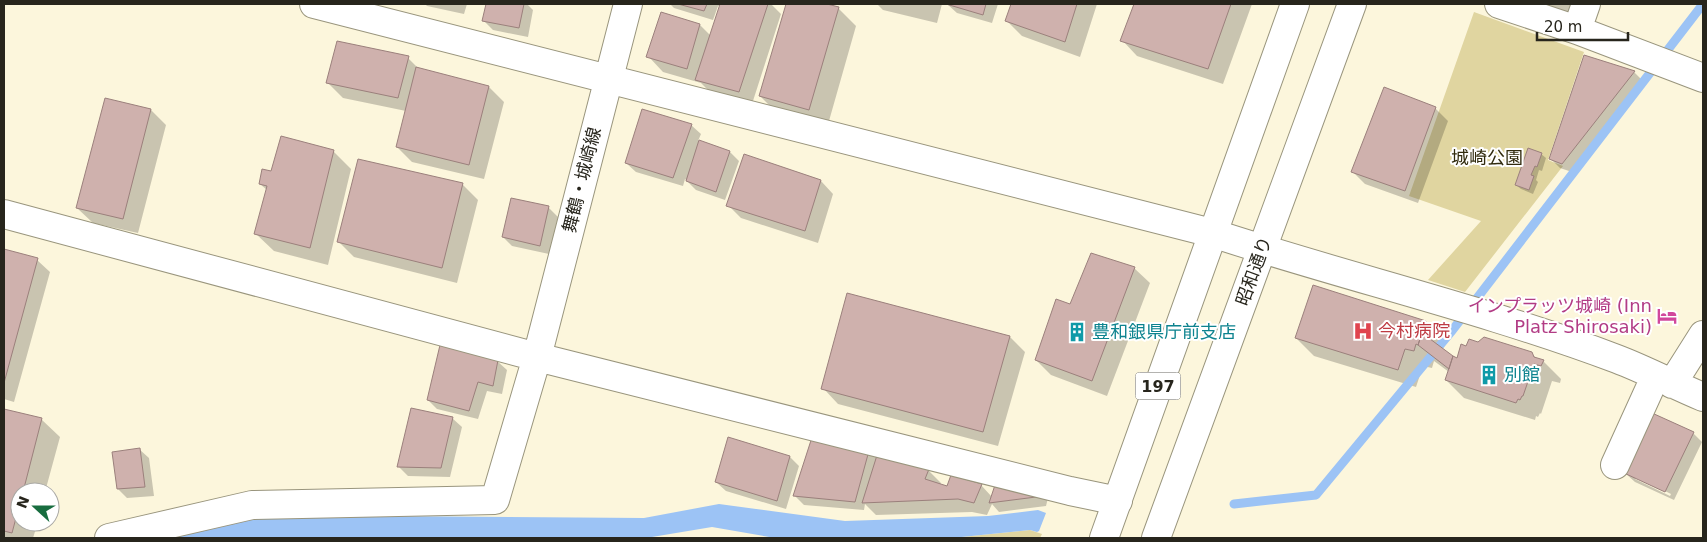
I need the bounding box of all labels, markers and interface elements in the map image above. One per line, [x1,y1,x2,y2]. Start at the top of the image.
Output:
scale bar [1537,10,1628,42]
text: 20 m [1544,18,1582,36]
street label: 舞鶴・城崎線 [558,125,605,235]
park label: 城崎公園 [1451,147,1523,168]
street label: 昭和通り [1231,233,1276,308]
place label: インプラッツ城崎 (Inn Platz Shirosaki) [1468,295,1652,337]
hotel icon: インプラッツ城崎 (Inn Platz Shirosaki) [1656,305,1678,327]
hospital icon: 今村病院 [1352,320,1374,342]
place label: 今村病院 [1378,320,1450,341]
building icon: 豊和銀県庁前支店 [1066,321,1088,343]
place label: 豊和銀県庁前支店 [1092,321,1236,342]
building icon: 別館 [1478,364,1500,386]
place label: 別館 [1504,364,1540,385]
road number: 197 [1136,372,1180,400]
north arrow [10,482,60,532]
text: N [13,494,32,511]

